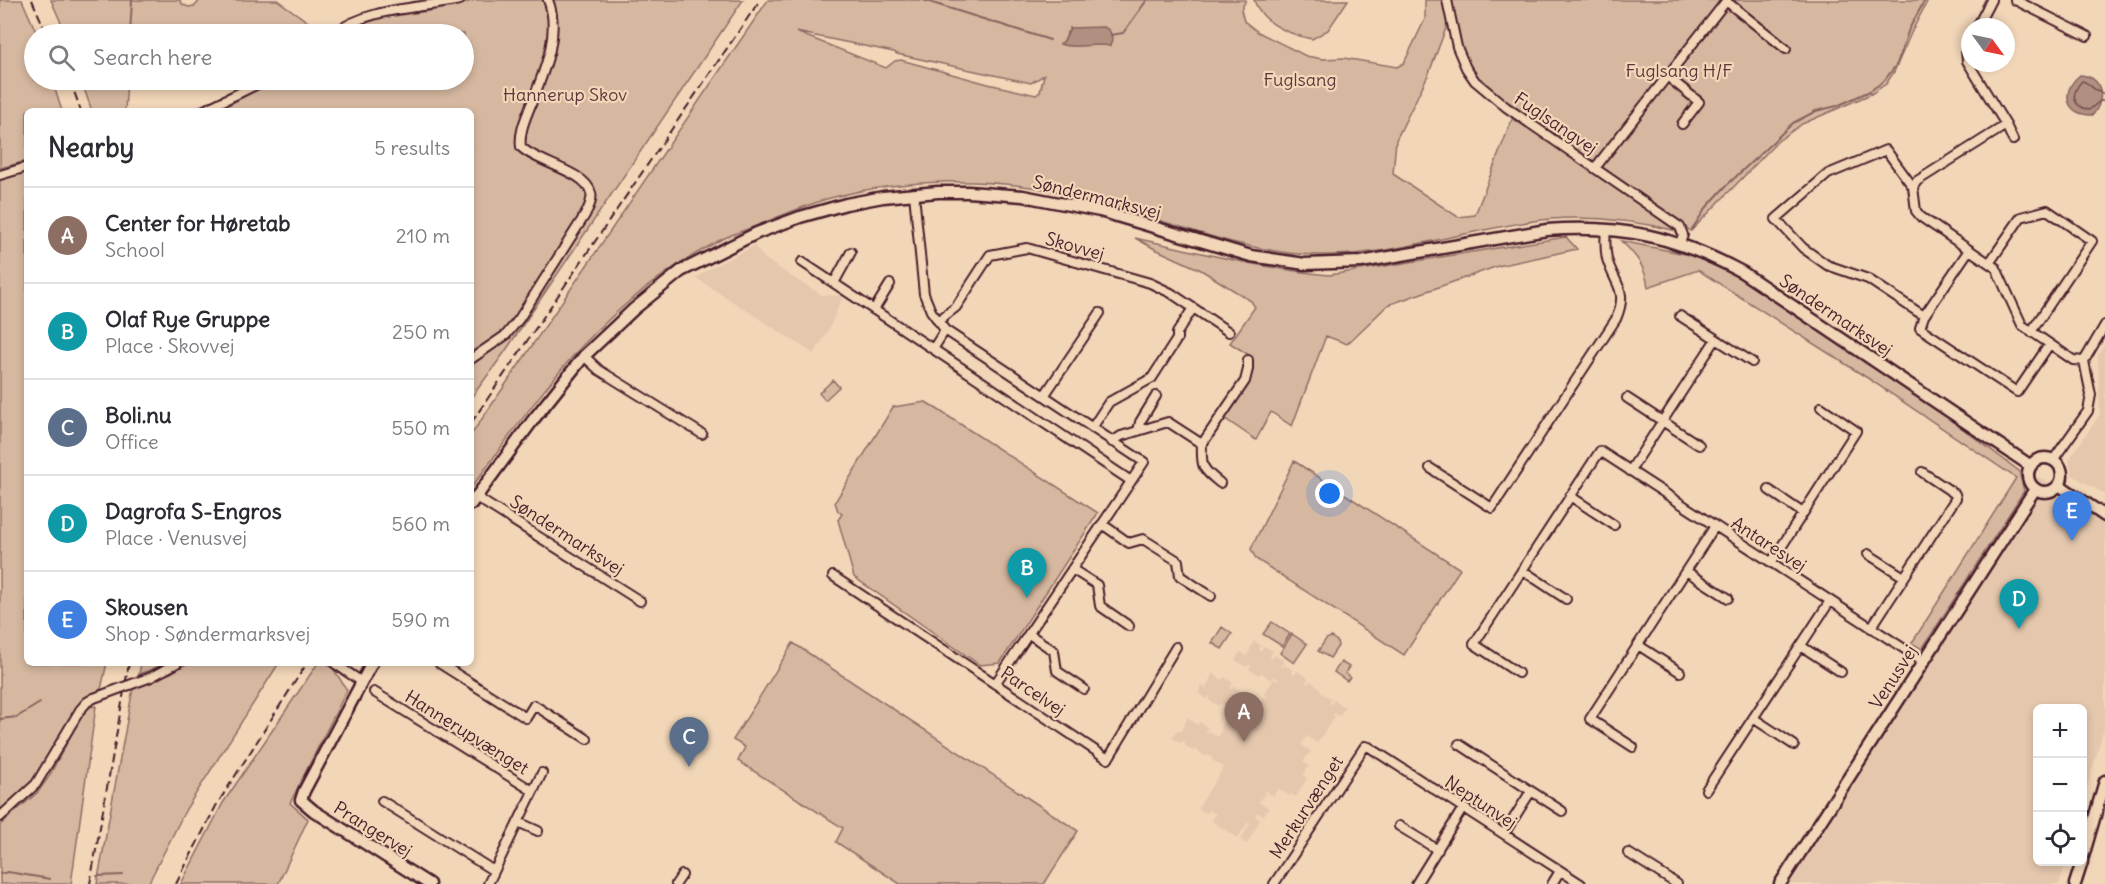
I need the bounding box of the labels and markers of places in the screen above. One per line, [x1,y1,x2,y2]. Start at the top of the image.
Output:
pin: E [2052,492,2092,541]
pin: B [1008,548,1046,598]
pin: D [2000,580,2038,629]
pin: A [1224,692,1264,742]
pin: C [670,718,708,767]

